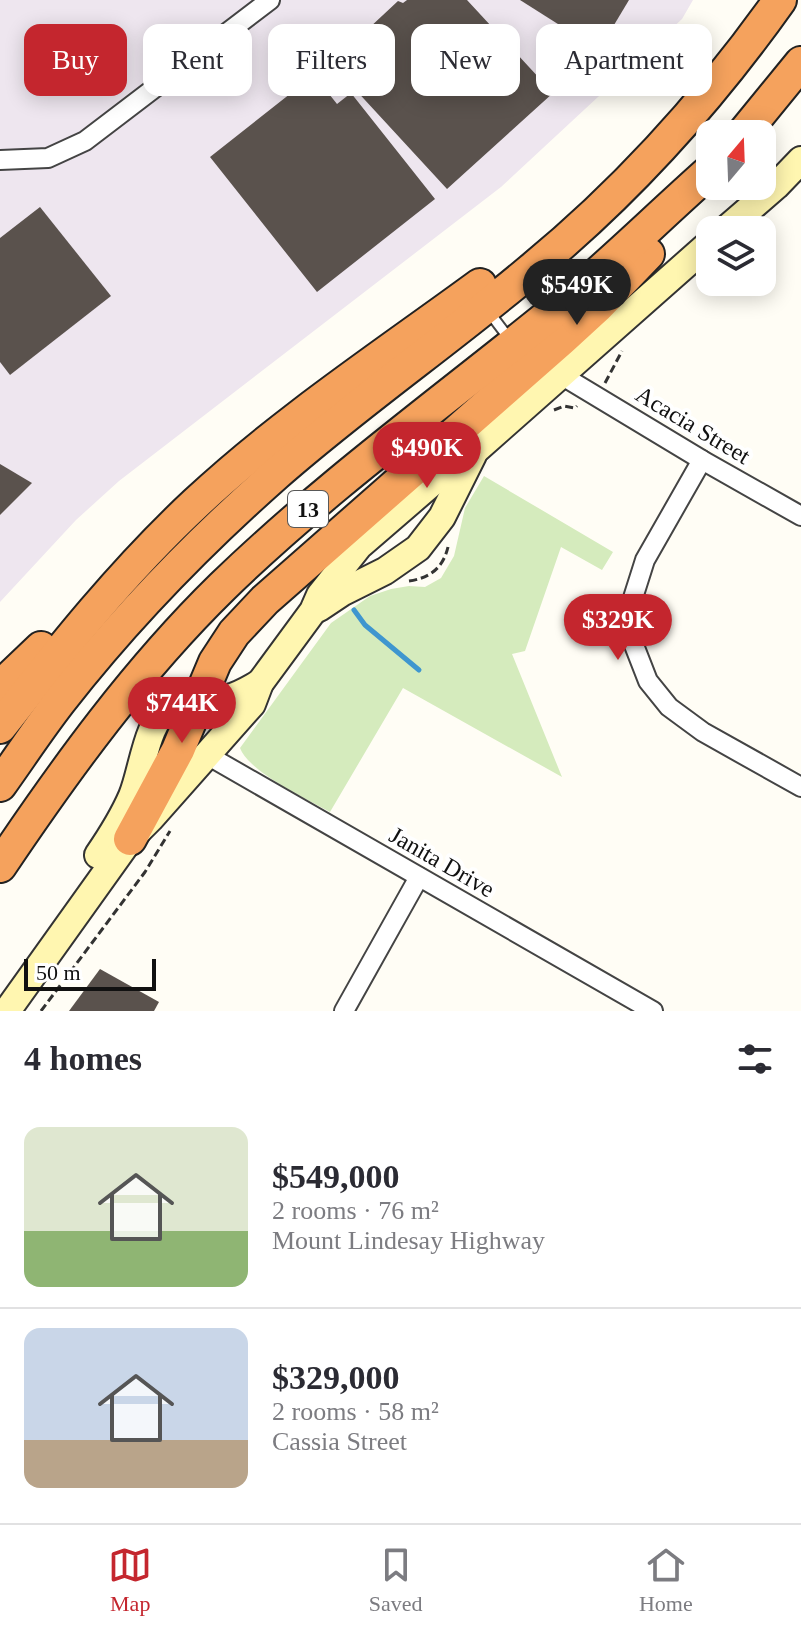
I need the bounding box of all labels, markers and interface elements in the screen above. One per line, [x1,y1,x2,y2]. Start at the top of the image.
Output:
chip: Buy [24,24,127,96]
chip: Rent [143,24,252,96]
chip: Filters [268,24,395,96]
chip: New [411,24,520,96]
chip: Apartment [536,24,712,96]
north arrow [696,120,776,200]
map controls [696,120,776,296]
button: layers [696,216,776,296]
pin: $549K [521,259,633,327]
text: $549K [541,270,613,299]
street label: Acacia Street [631,381,755,469]
pin: $490K [371,422,483,490]
text: $490K [391,433,463,462]
road number: 13 [288,491,328,527]
pin: $329K [562,594,674,662]
text: $329K [582,605,654,634]
pin: $744K [126,677,238,745]
text: $744K [146,688,218,717]
street label: Janita Drive [385,822,499,902]
scale bar [24,955,156,991]
text: 50 m [36,960,81,985]
icon: filters [733,1037,777,1081]
text: 4 homes [24,1040,142,1077]
text: $549,000 [272,1158,400,1195]
icon: home [88,1159,184,1255]
text: 2 rooms · 76 m² [272,1196,439,1225]
text: Mount Lindesay Highway [272,1226,545,1255]
text: $329,000 [272,1359,400,1396]
icon: home [88,1360,184,1456]
text: 2 rooms · 58 m² [272,1397,439,1426]
text: Cassia Street [272,1427,407,1456]
tab: Map [108,1543,152,1617]
tab: Saved [369,1543,422,1617]
tab: Home [639,1543,693,1617]

